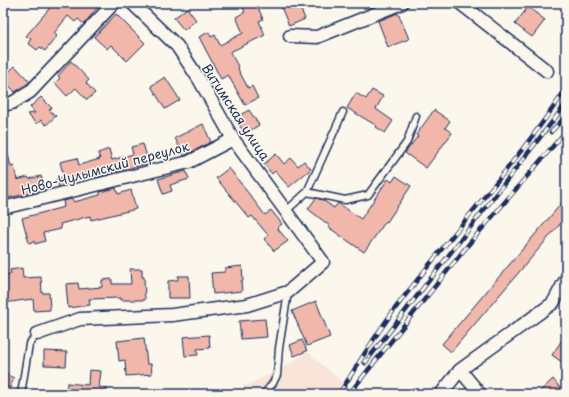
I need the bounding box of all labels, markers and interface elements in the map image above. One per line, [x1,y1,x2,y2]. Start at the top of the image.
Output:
street label: Витимская улица [198,60,275,165]
street label: Ново-Чулымский переулок [19,136,191,199]

